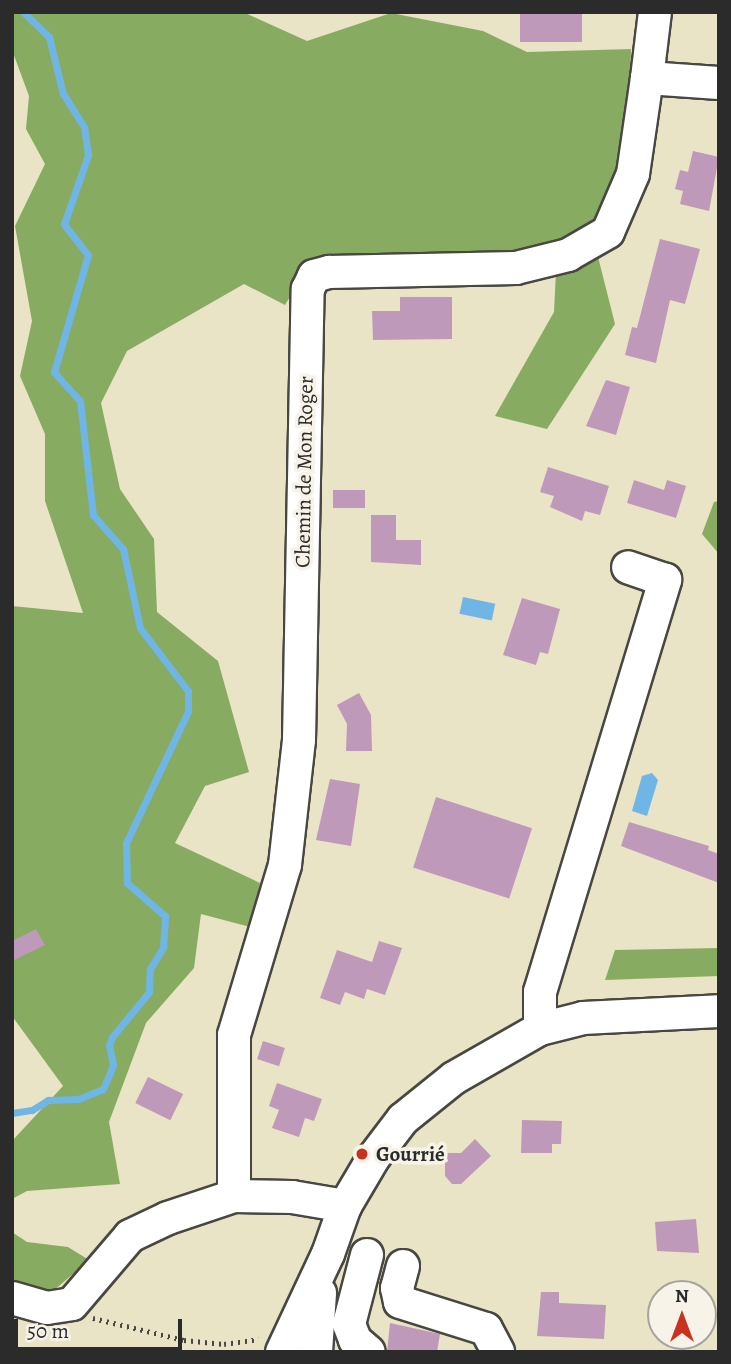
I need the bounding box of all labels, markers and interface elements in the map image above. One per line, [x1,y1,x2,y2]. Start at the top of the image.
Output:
street label: Chemin de Mon Roger [290,376,318,568]
place label: Gourrié [376,1141,445,1167]
marker: Gourrié [354,1146,370,1162]
north arrow [647,1280,717,1350]
text: N [675,1283,689,1309]
scale bar [18,1304,186,1348]
text: 50 m [27,1317,69,1345]

